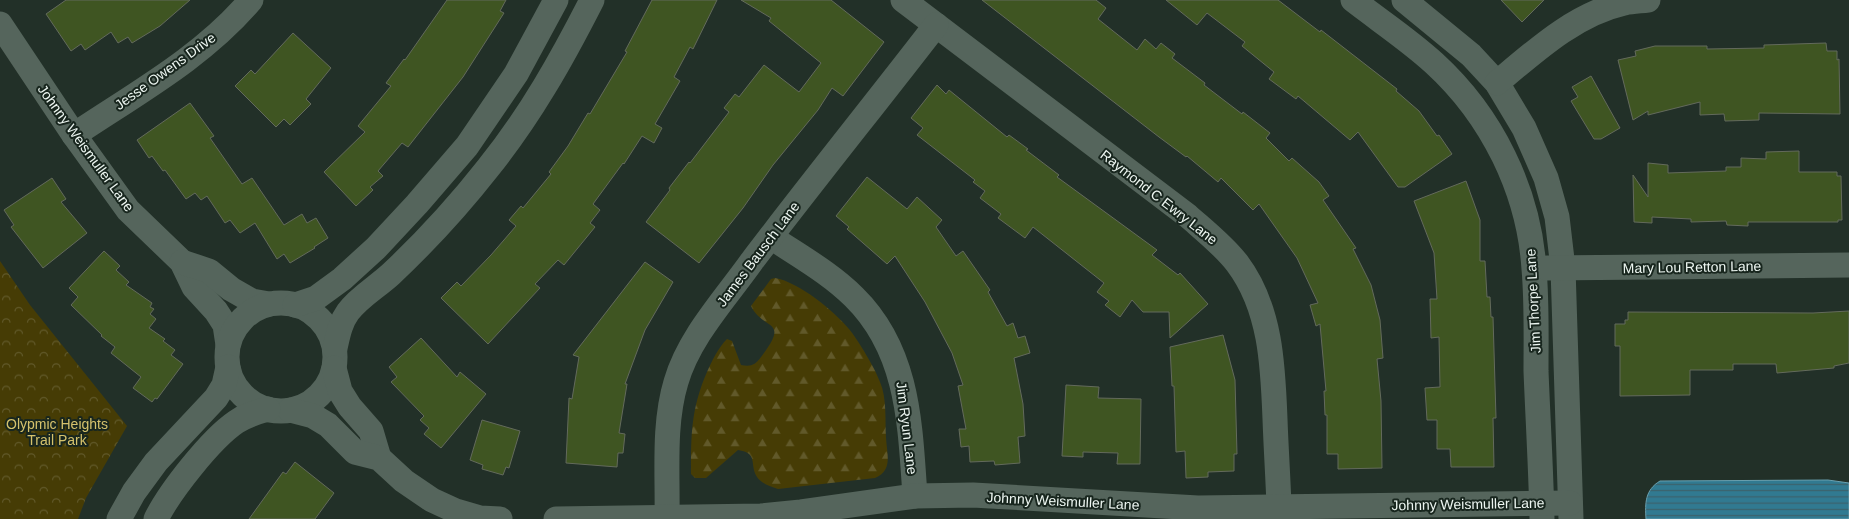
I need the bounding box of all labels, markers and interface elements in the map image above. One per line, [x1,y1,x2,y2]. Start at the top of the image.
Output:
street label: Jesse Owens Drive [112,29,219,113]
street label: Johnny Weismuller Lane [35,81,138,215]
street label: Raymond C Ewry Lane [1097,146,1221,248]
street label: James Bausch Lane [713,198,803,309]
street label: Jim Thorpe Lane [1522,248,1544,354]
street label: Mary Lou Retton Lane [1623,258,1762,276]
street label: Jim Ryun Lane [893,381,921,476]
park label: Olypmic Heights Trail Park [6,416,108,448]
street label: Johnny Weismuller Lane [986,489,1140,513]
street label: Johnny Weismuller Lane [1391,495,1545,513]

